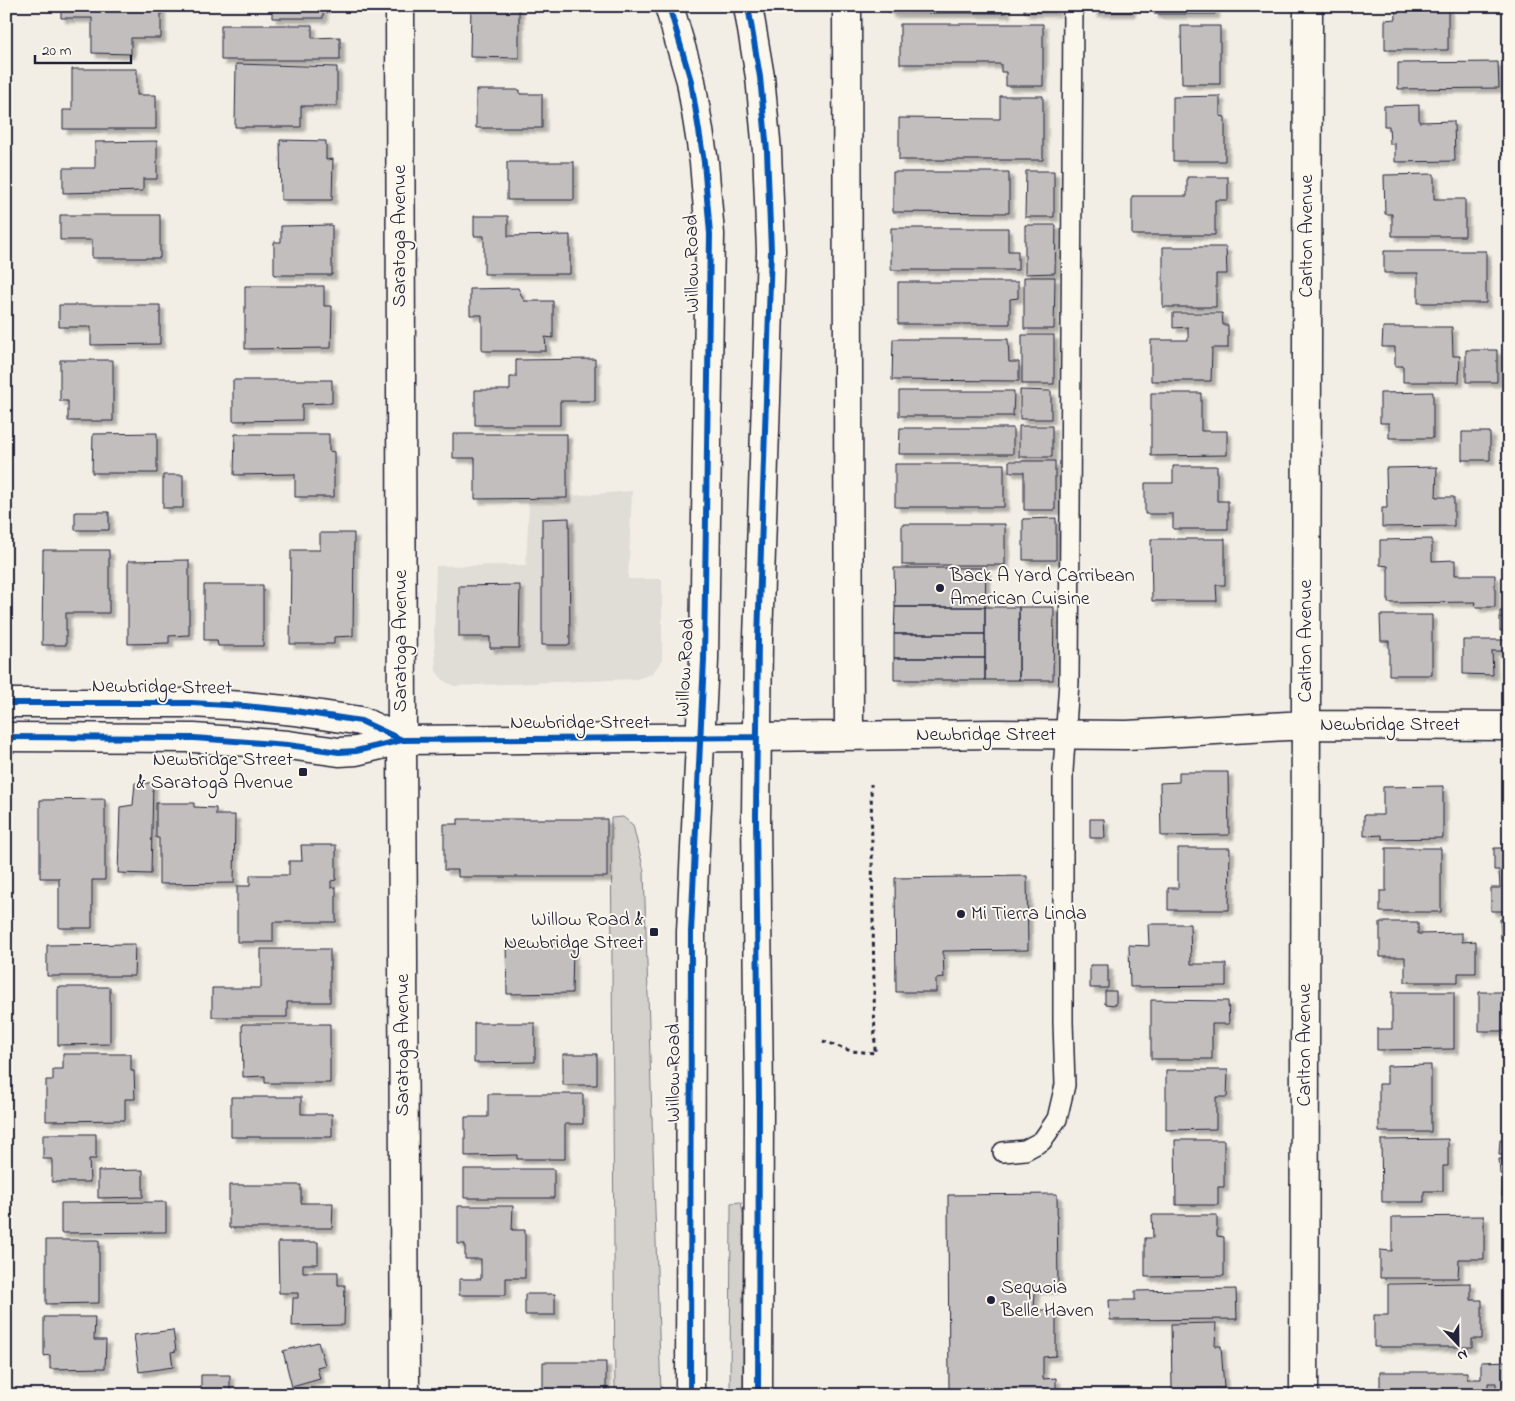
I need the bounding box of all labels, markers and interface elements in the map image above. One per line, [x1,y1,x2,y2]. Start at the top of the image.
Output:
scale bar [35,32,131,64]
text: 20 m [42,40,72,62]
street label: Saratoga Avenue [386,165,416,307]
street label: Carlton Avenue [1293,174,1322,298]
street label: Willow Road [678,214,708,314]
place label: Back A Yard Carribean American Cuisine [949,562,1135,614]
street label: Saratoga Avenue [387,570,417,712]
street label: Carlton Avenue [1292,579,1321,703]
marker: Back A Yard Carribean American Cuisine [934,582,946,594]
street label: Willow Road [669,618,703,718]
street label: Newbridge Street [92,672,233,705]
street label: Newbridge Street [510,709,650,739]
street label: Newbridge Street [1320,711,1460,741]
street label: Newbridge Street [916,721,1056,751]
place label: Newbridge Street & Saratoga Avenue [137,746,293,799]
marker: Newbridge Street & Saratoga Avenue [297,766,309,778]
place label: Mi Tierra Linda [971,900,1087,929]
place label: Willow Road & Newbridge Street [504,906,644,959]
marker: Mi Tierra Linda [955,908,967,920]
marker: Willow Road & Newbridge Street [648,926,660,938]
street label: Saratoga Avenue [389,974,419,1116]
street label: Carlton Avenue [1291,983,1320,1107]
street label: Willow Road [660,1024,689,1122]
place label: Sequoia Belle Haven [1000,1274,1094,1326]
marker: Sequoia Belle Haven [985,1294,997,1306]
north arrow [1432,1318,1482,1368]
text: N [1454,1343,1471,1366]

